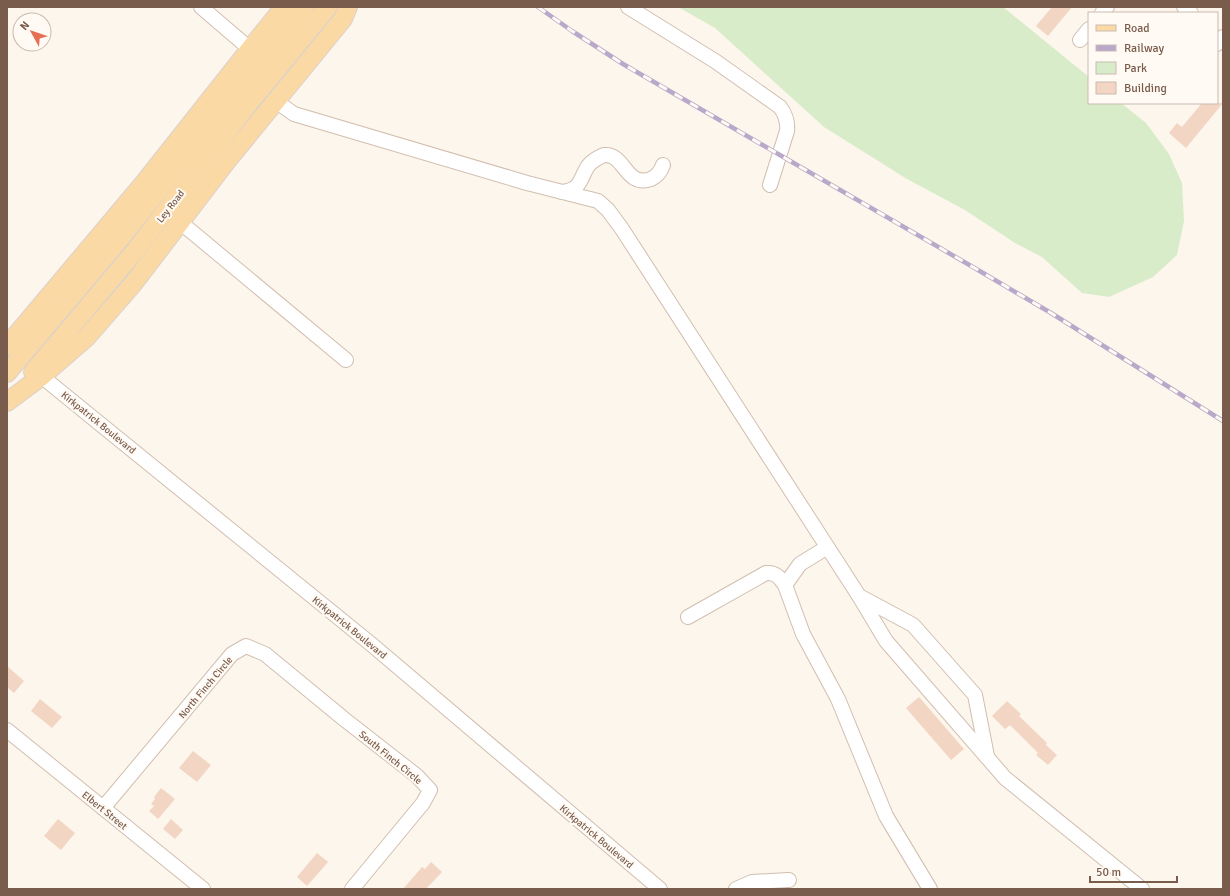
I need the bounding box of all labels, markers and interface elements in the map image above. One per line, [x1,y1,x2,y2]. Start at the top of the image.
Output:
north arrow [12,12,52,52]
legend [1088,12,1218,104]
text: N [17,19,32,33]
text: Road [1124,21,1150,36]
text: Railway [1124,41,1164,56]
text: Park [1124,61,1147,76]
text: Building [1124,81,1167,96]
street label: Ley Road [154,188,187,225]
street label: Kirkpatrick Boulevard [59,389,138,457]
street label: Kirkpatrick Boulevard [310,594,389,662]
street label: North Finch Circle [176,654,235,721]
street label: South Finch Circle [356,729,424,787]
street label: Elbert Street [79,789,130,833]
street label: Kirkpatrick Boulevard [557,802,636,871]
scale bar [1090,858,1177,884]
text: 50 m [1096,865,1121,880]

